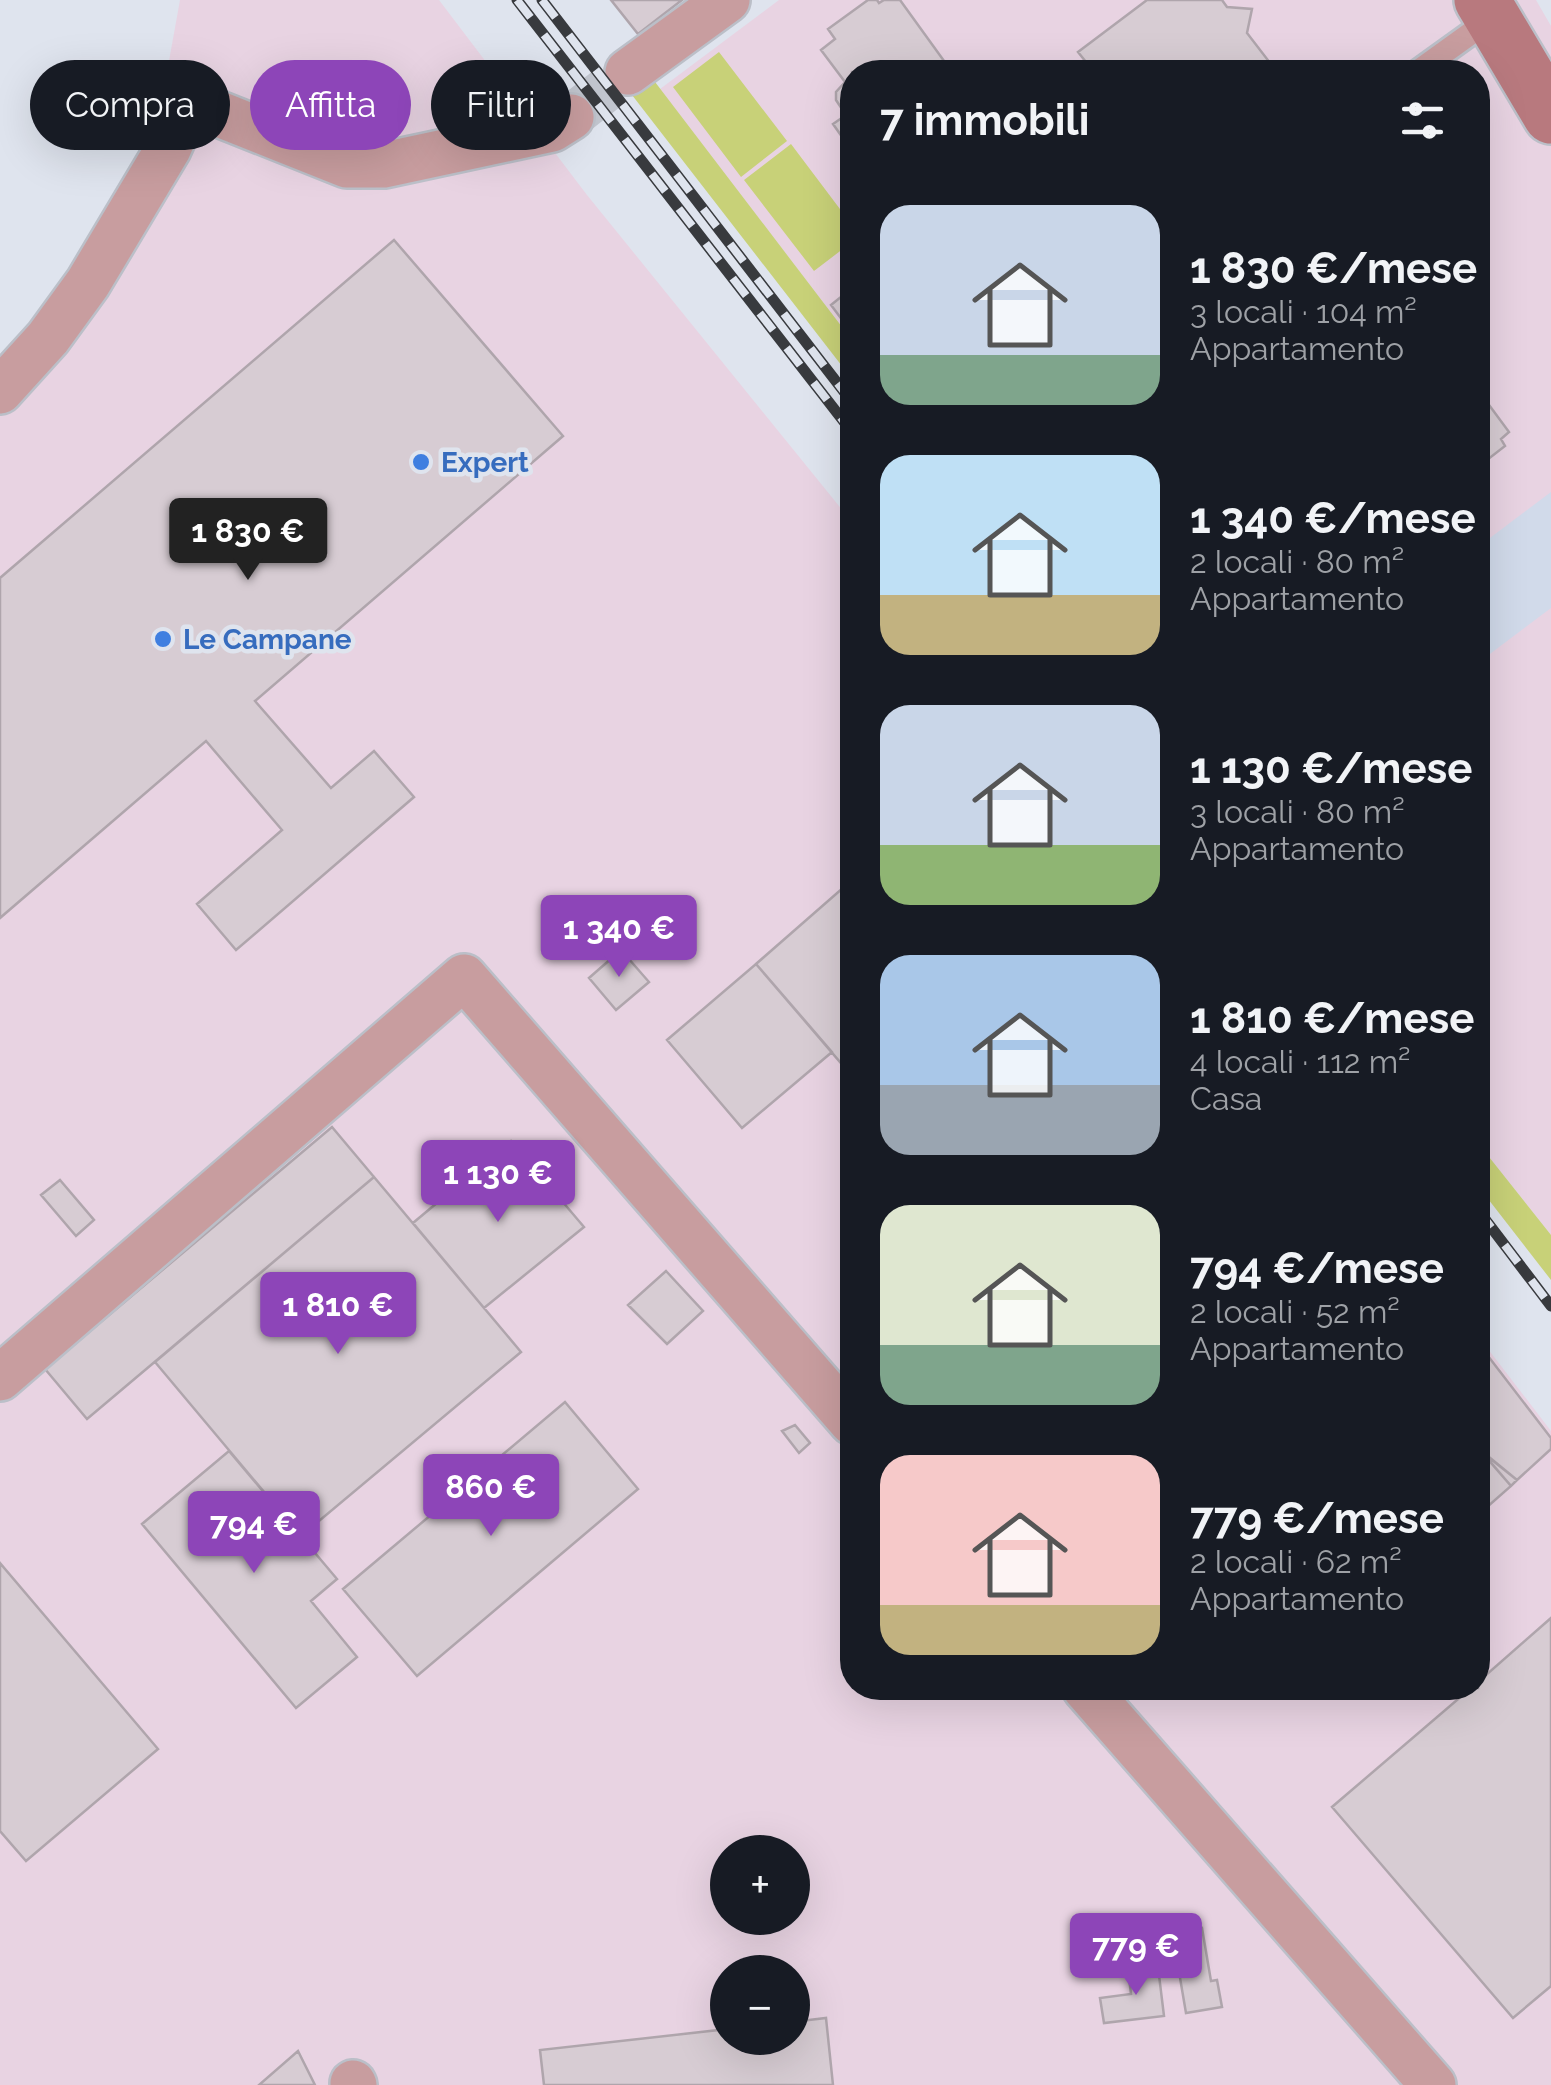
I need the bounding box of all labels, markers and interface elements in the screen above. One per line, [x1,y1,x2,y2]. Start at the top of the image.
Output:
chip: Compra [30,60,230,150]
chip: Affitta [250,60,411,150]
chip: Filtri [431,60,571,150]
icon: filters [1395,93,1450,148]
text: 7 immobili [880,96,1089,145]
text: 1 830 €/mese [1190,244,1477,293]
icon: home [960,245,1080,365]
text: 3 locali · 104 m² [1190,293,1417,330]
text: Appartamento [1190,330,1404,367]
place label: Expert [441,446,529,479]
marker: Expert [410,451,432,473]
text: 1 340 €/mese [1190,494,1476,543]
icon: home [960,495,1080,615]
pin: 1 830 € [156,498,340,583]
text: 1 830 € [191,512,305,549]
text: 2 locali · 80 m² [1190,543,1404,580]
text: Appartamento [1190,580,1404,617]
place label: Le Campane [183,623,352,656]
marker: Le Campane [152,628,174,650]
text: 1 130 €/mese [1190,744,1473,793]
icon: home [960,745,1080,865]
text: 3 locali · 80 m² [1190,793,1405,830]
text: Appartamento [1190,830,1404,867]
pin: 1 340 € [527,895,711,980]
text: 1 340 € [563,909,675,946]
text: 1 810 €/mese [1190,994,1474,1043]
icon: home [960,995,1080,1115]
text: 4 locali · 112 m² [1190,1043,1410,1080]
text: Casa [1190,1080,1262,1117]
pin: 1 130 € [406,1140,590,1225]
text: 1 130 € [443,1154,553,1191]
text: 794 €/mese [1190,1244,1444,1293]
icon: home [960,1245,1080,1365]
pin: 1 810 € [246,1272,430,1357]
text: 1 810 € [282,1286,394,1323]
text: 2 locali · 52 m² [1190,1293,1400,1330]
text: Appartamento [1190,1330,1404,1367]
pin: 860 € [421,1454,561,1539]
text: 860 € [445,1468,537,1505]
pin: 794 € [184,1491,324,1576]
text: 779 €/mese [1190,1494,1444,1543]
icon: home [960,1495,1080,1615]
text: 794 € [210,1505,298,1542]
text: 2 locali · 62 m² [1190,1543,1402,1580]
text: Appartamento [1190,1580,1404,1617]
map controls [710,1835,810,2055]
button: + [710,1835,810,1935]
pin: 779 € [1066,1913,1206,1998]
text: 779 € [1092,1927,1180,1964]
button: − [710,1955,810,2055]

